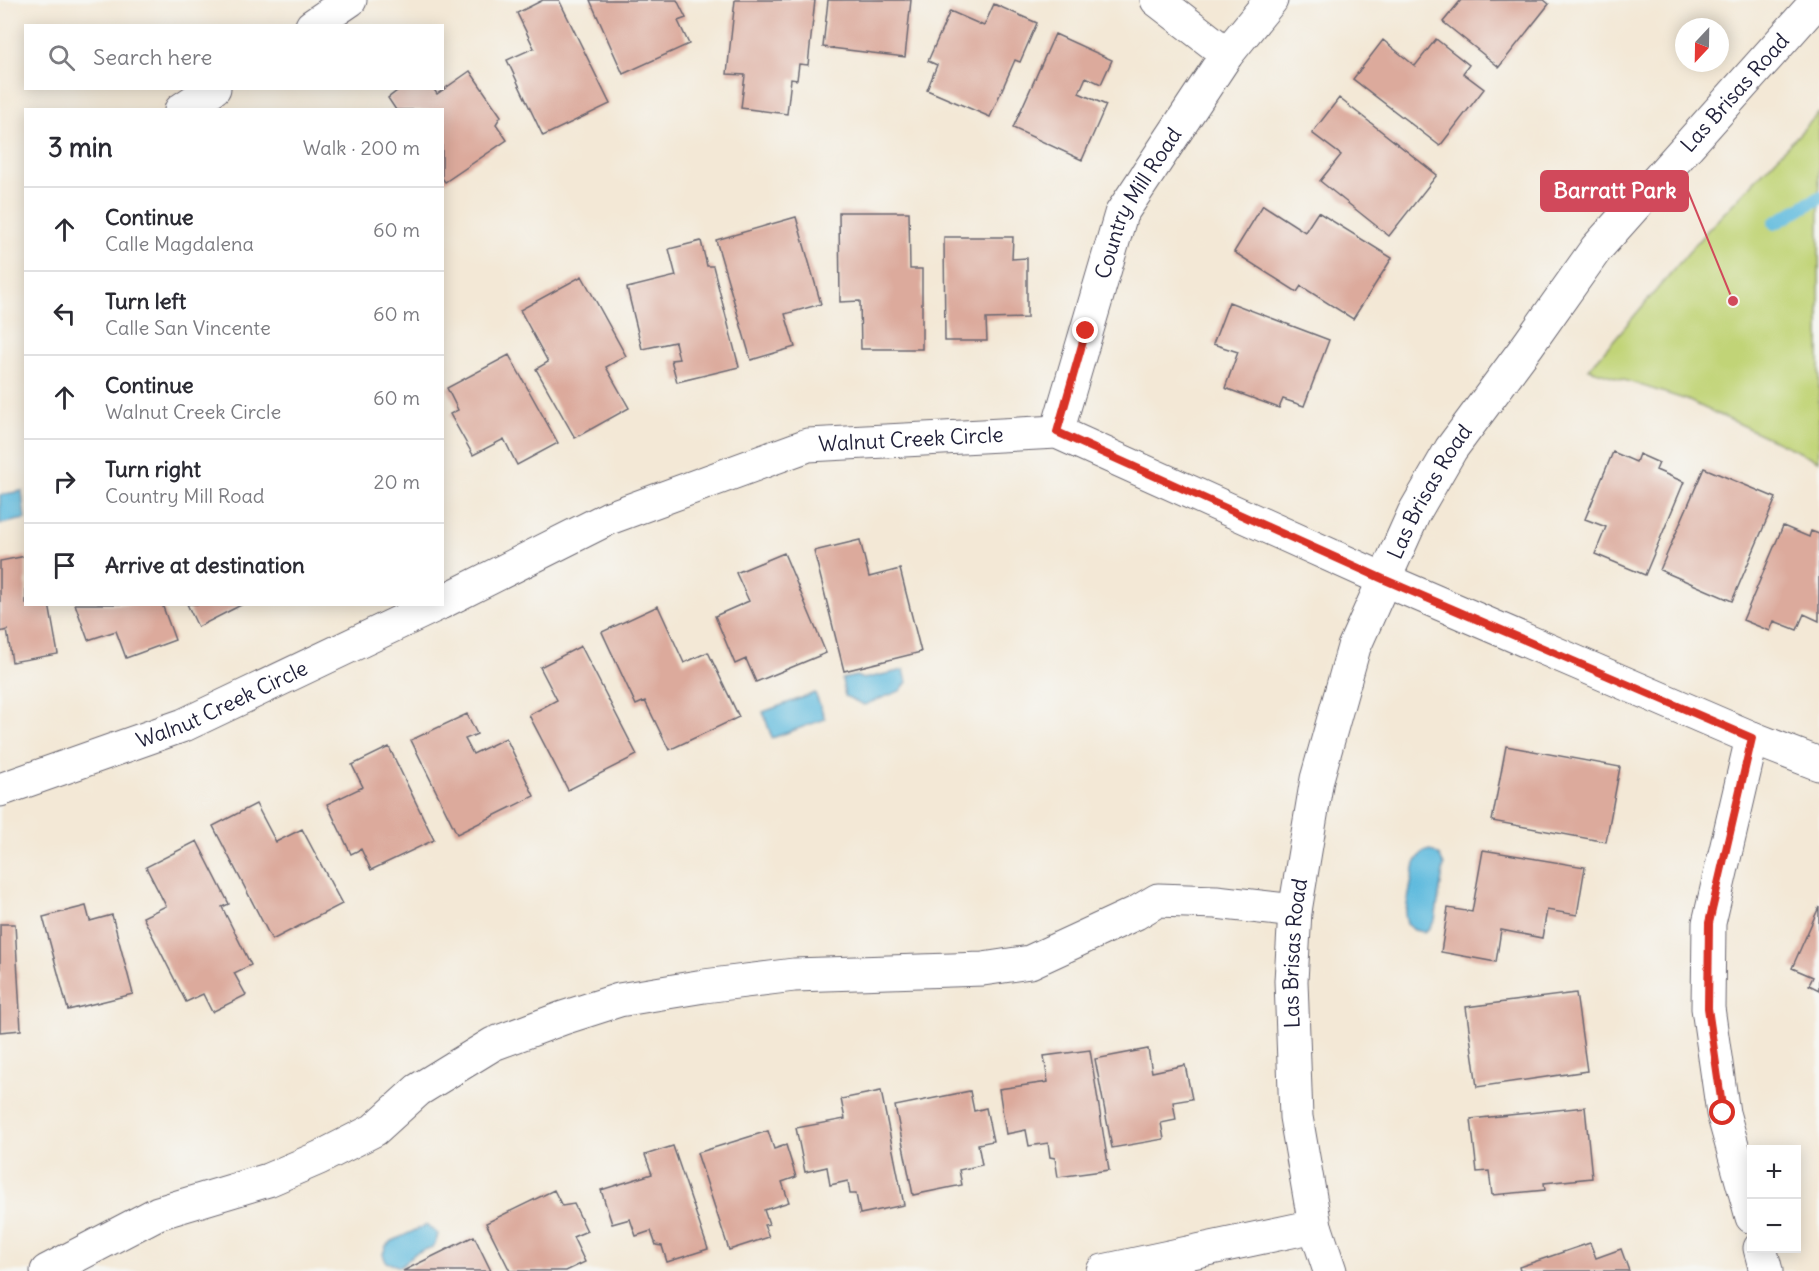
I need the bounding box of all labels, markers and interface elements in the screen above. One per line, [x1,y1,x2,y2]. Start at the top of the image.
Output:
north arrow [1675,18,1729,72]
search box [24,24,444,90]
street label: Las Brisas Road [1675,28,1795,158]
icon: search [45,41,78,74]
text: Search here [93,43,212,71]
street label: Country Mill Road [1089,122,1187,282]
text: 3 min [48,131,113,164]
text: Walk · 200 m [303,135,420,160]
callout: Barratt Park [1541,171,1688,211]
text: Barratt Park [1554,176,1676,204]
text: Continue [105,203,194,231]
icon: ahead [48,213,81,246]
text: 60 m [373,217,420,242]
text: Calle Magdalena [105,231,254,256]
text: Turn left [105,287,186,315]
icon: left [48,297,81,330]
text: 60 m [373,301,420,326]
text: Calle San Vincente [105,315,271,340]
route end [1072,317,1098,343]
text: Continue [105,371,194,399]
icon: ahead [48,381,81,414]
text: 60 m [373,385,420,410]
text: Walnut Creek Circle [105,399,281,424]
street label: Las Brisas Road [1381,419,1478,563]
street label: Walnut Creek Circle [818,421,1004,457]
text: Turn right [105,455,201,483]
icon: right [48,465,81,498]
text: 20 m [374,469,420,494]
text: Country Mill Road [105,483,265,508]
icon: arrive [48,549,81,582]
text: Arrive at destination [105,551,305,579]
street label: Walnut Creek Circle [132,654,312,754]
street label: Las Brisas Road [1277,876,1313,1029]
route start [1709,1099,1735,1125]
map controls [1747,1145,1801,1253]
button: + [1747,1145,1801,1199]
button: − [1747,1199,1801,1253]

